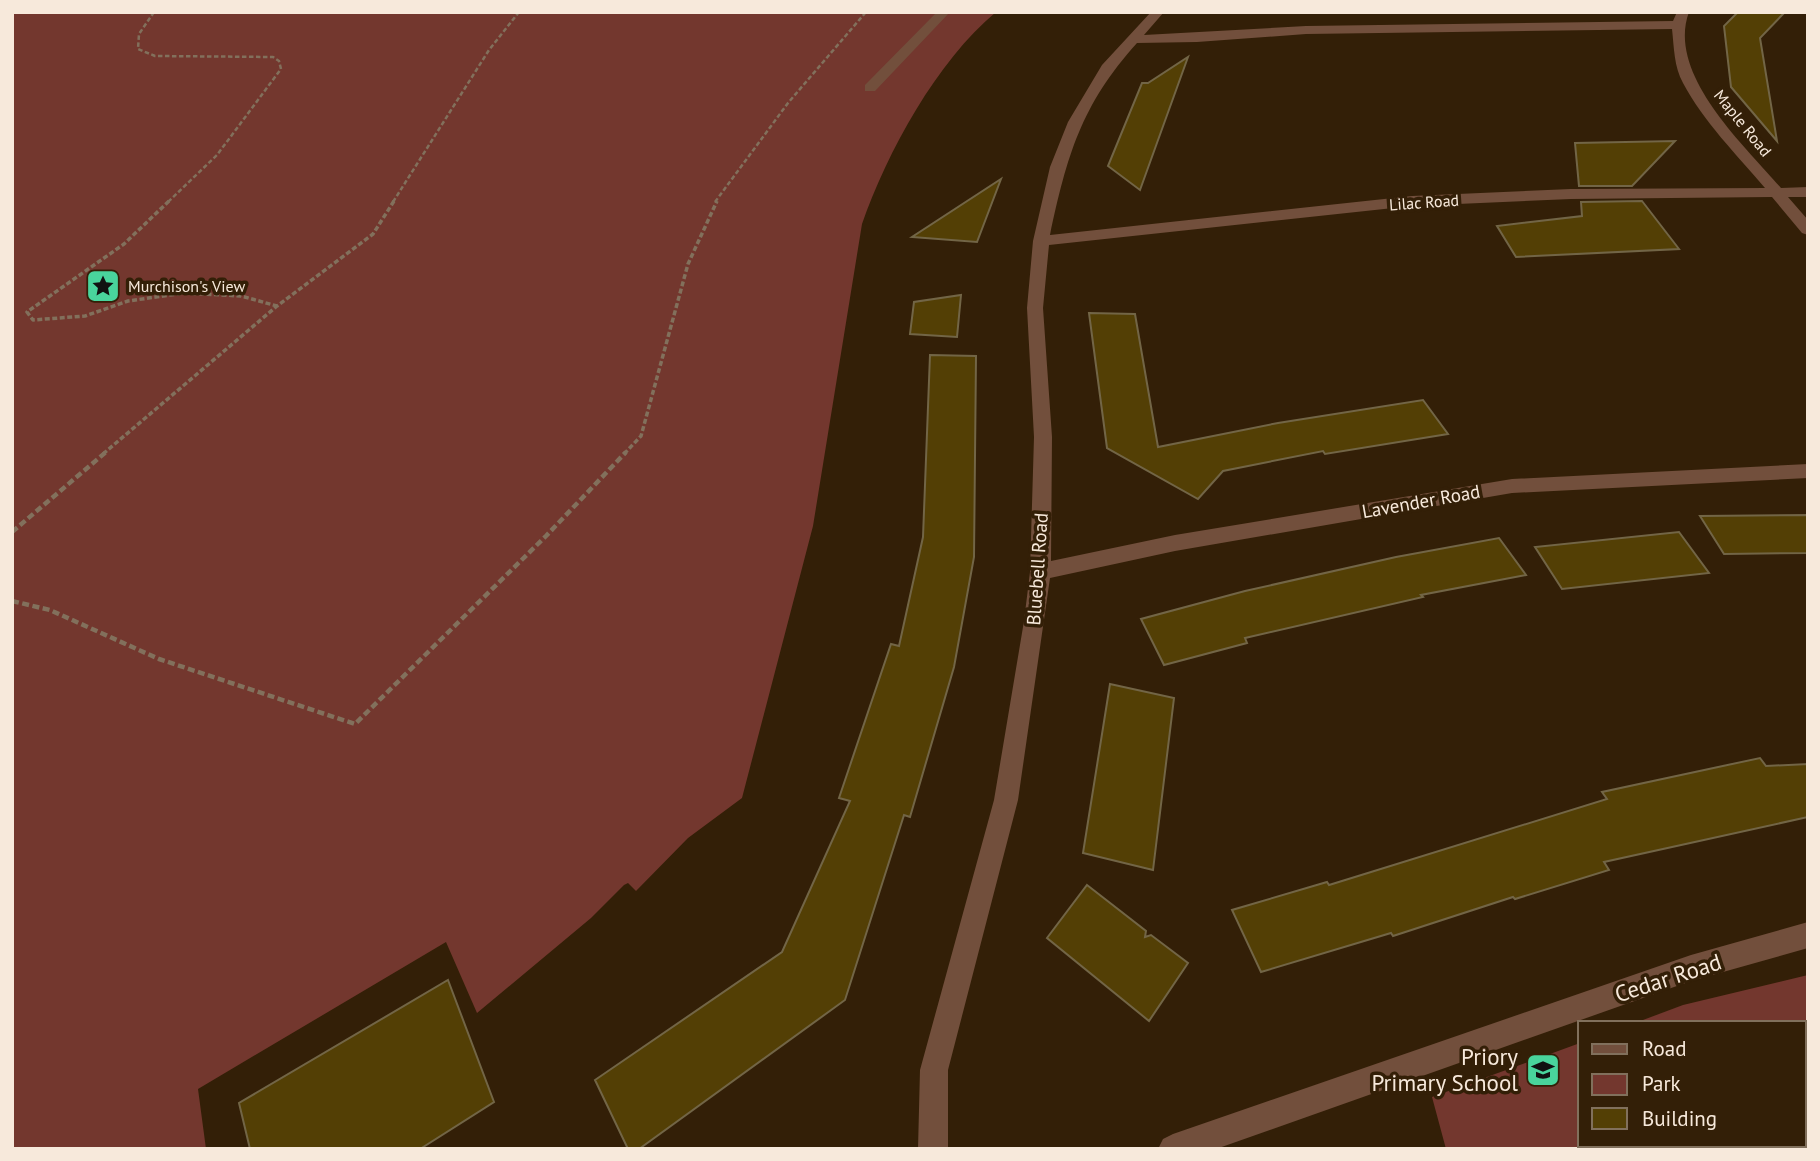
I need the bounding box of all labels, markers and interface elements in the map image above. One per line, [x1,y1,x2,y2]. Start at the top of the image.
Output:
street label: Maple Road [1710,86,1776,160]
street label: Lilac Road [1388,190,1460,214]
place icon: Murchison's View [84,267,122,305]
place label: Murchison's View [128,276,245,296]
street label: Lavender Road [1360,479,1482,523]
street label: Bluebell Road [1021,512,1053,626]
street label: Cedar Road [1611,947,1725,1008]
legend [1578,1021,1806,1147]
text: Road [1642,1035,1686,1062]
place label: Priory Primary School [1371,1042,1518,1097]
school or university icon: Priory Primary School [1524,1051,1562,1089]
text: Park [1642,1070,1681,1097]
text: Building [1642,1105,1717,1132]

